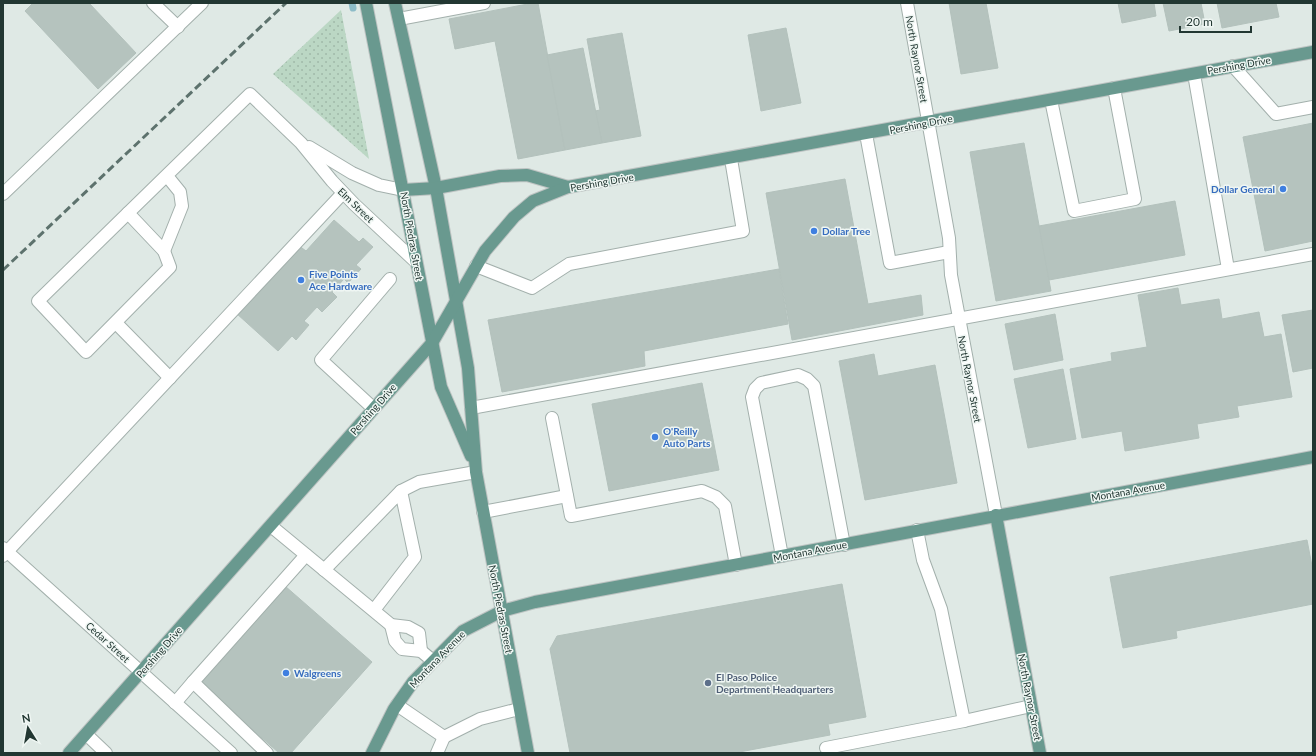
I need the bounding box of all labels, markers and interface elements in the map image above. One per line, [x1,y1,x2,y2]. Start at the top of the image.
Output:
scale bar [1180,8,1251,34]
street label: North Raynor Street [903,14,931,104]
text: 20 m [1186,14,1213,29]
street label: Pershing Drive [1206,54,1272,76]
street label: Pershing Drive [888,112,954,136]
street label: Pershing Drive [569,171,635,193]
place label: Dollar General [1211,183,1275,195]
marker: Dollar General [1278,184,1288,194]
street label: Elm Street [336,185,377,225]
street label: North Piedras Street [398,191,426,282]
place label: Dollar Tree [822,225,871,237]
marker: Dollar Tree [809,226,819,236]
place label: Five Points Ace Hardware [308,268,373,292]
marker: Five Points Ace Hardware [296,275,306,285]
street label: North Raynor Street [956,335,984,424]
street label: Pershing Drive [347,381,399,437]
place label: O'Reilly Auto Parts [662,425,711,449]
marker: O'Reilly Auto Parts [650,432,660,442]
street label: Montana Avenue [1090,479,1166,503]
street label: Montana Avenue [772,538,848,564]
street label: North Piedras Street [487,564,516,654]
street label: Cedar Street [84,619,133,665]
street label: Pershing Drive [133,624,185,680]
street label: Montana Avenue [407,628,467,690]
street label: North Raynor Street [1016,653,1044,742]
place label: Walgreens [294,667,342,679]
marker: Walgreens [281,668,291,678]
place label: El Paso Police Department Headquarters [716,671,834,695]
marker: El Paso Police Department Headquarters [703,678,713,688]
north arrow [8,708,48,748]
text: N [21,711,31,725]

